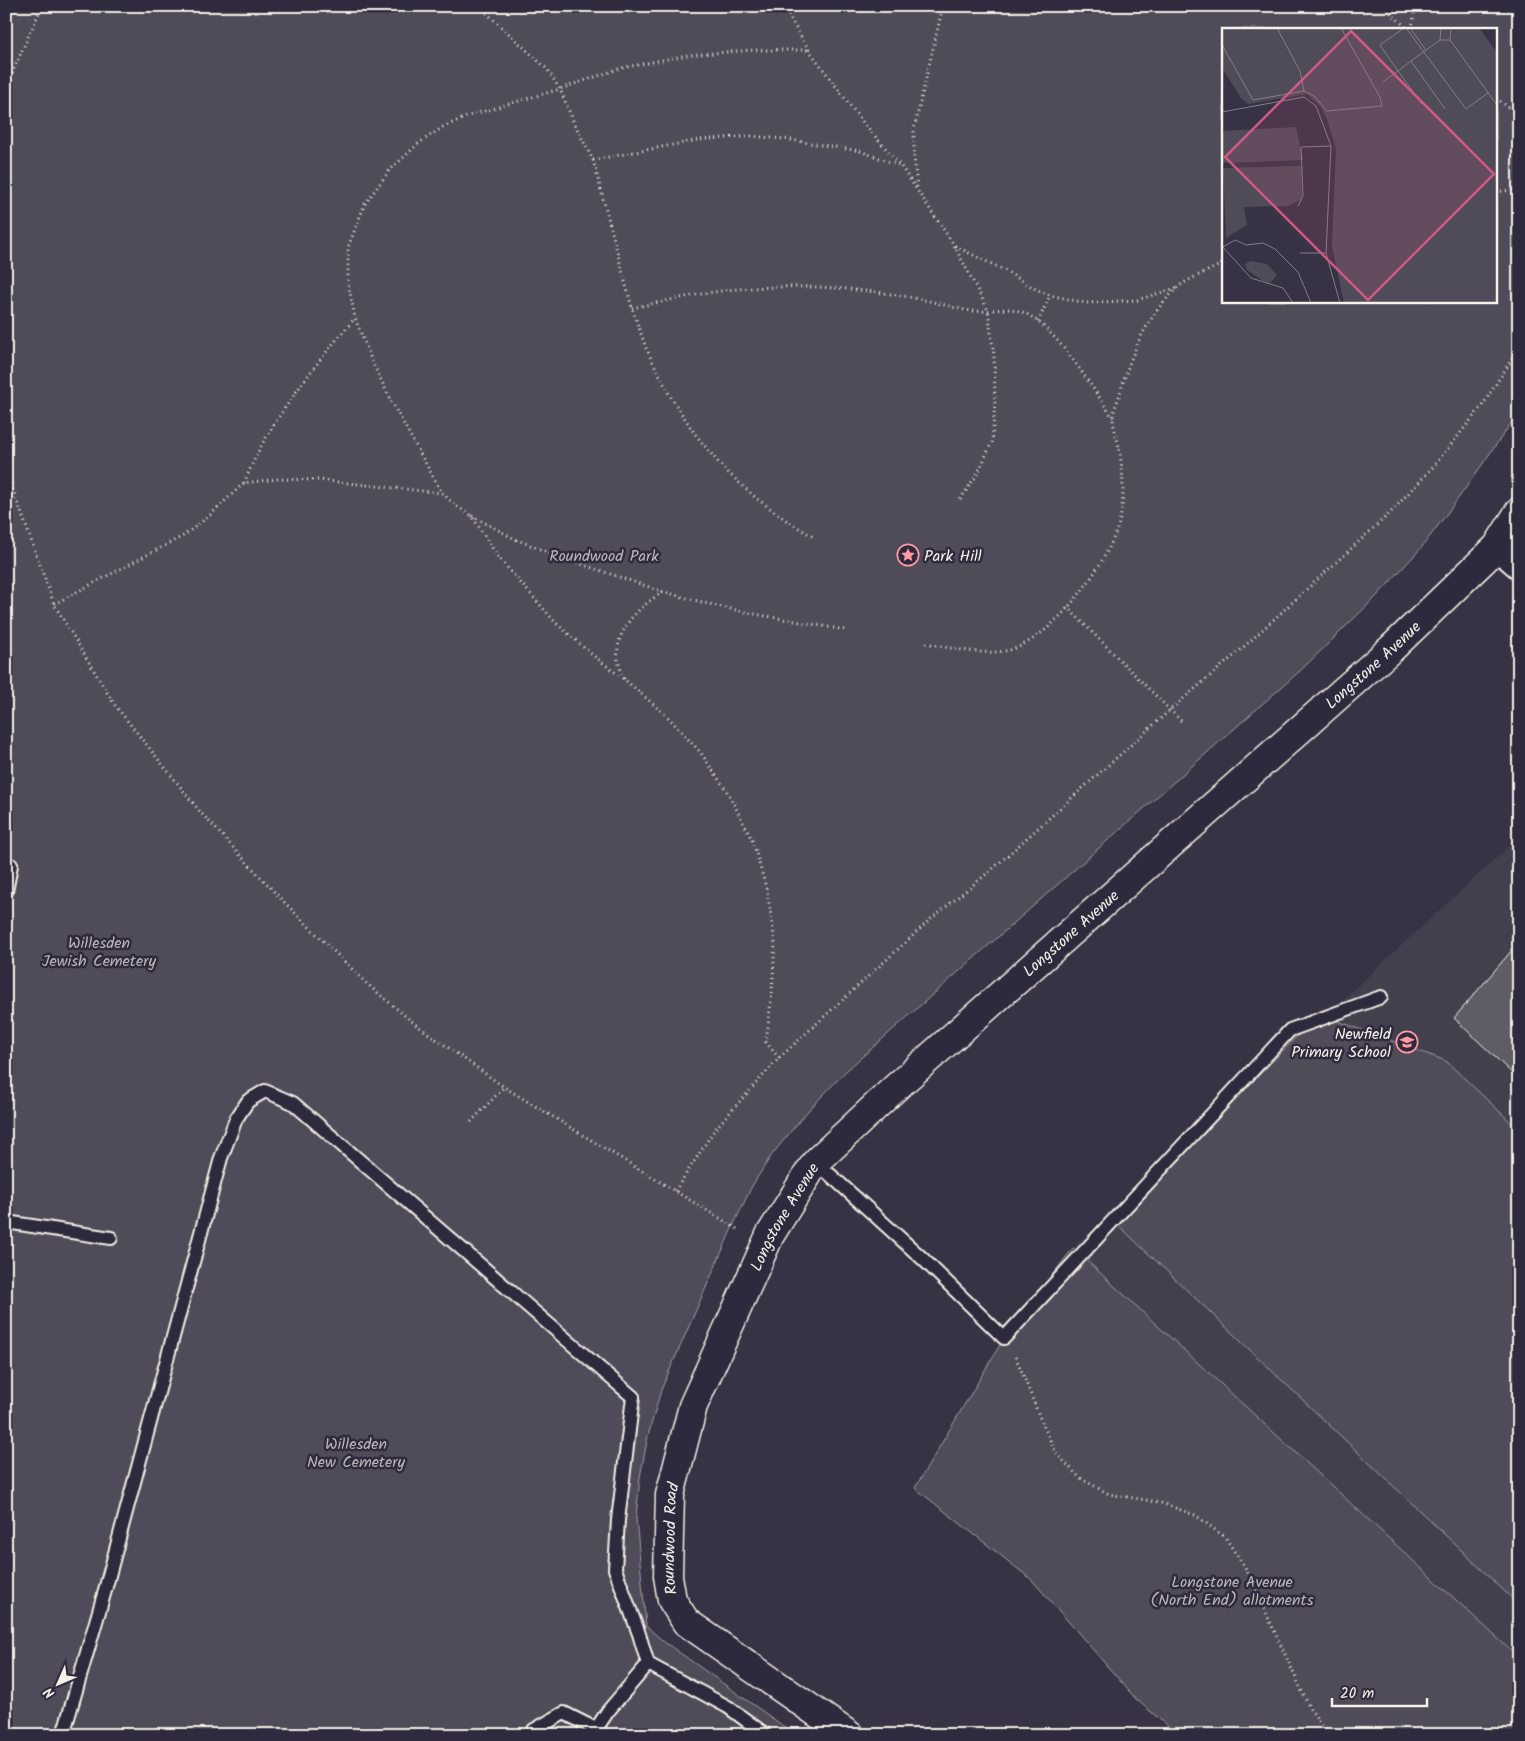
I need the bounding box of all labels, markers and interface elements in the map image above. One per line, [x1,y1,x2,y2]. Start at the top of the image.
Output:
inset map [1222,28,1498,302]
place icon: Park Hill [896,543,920,567]
park label: Roundwood Park [549,544,659,569]
place label: Park Hill [924,544,982,569]
street label: Longstone Avenue [1320,616,1427,716]
street label: Longstone Avenue [1018,884,1125,984]
park label: Willesden Jewish Cemetery [42,931,156,974]
place label: Newfield Primary School [1291,1022,1392,1065]
school or university icon: Newfield Primary School [1395,1030,1419,1054]
street label: Longstone Avenue [744,1158,826,1275]
park label: Willesden New Cemetery [307,1432,406,1475]
street label: Roundwood Road [657,1479,687,1597]
park label: Longstone Avenue (North End) allotments [1151,1570,1314,1613]
north arrow [32,1658,82,1708]
scale bar [1332,1676,1428,1708]
text: N [38,1681,60,1703]
text: 20 m [1340,1682,1374,1706]

